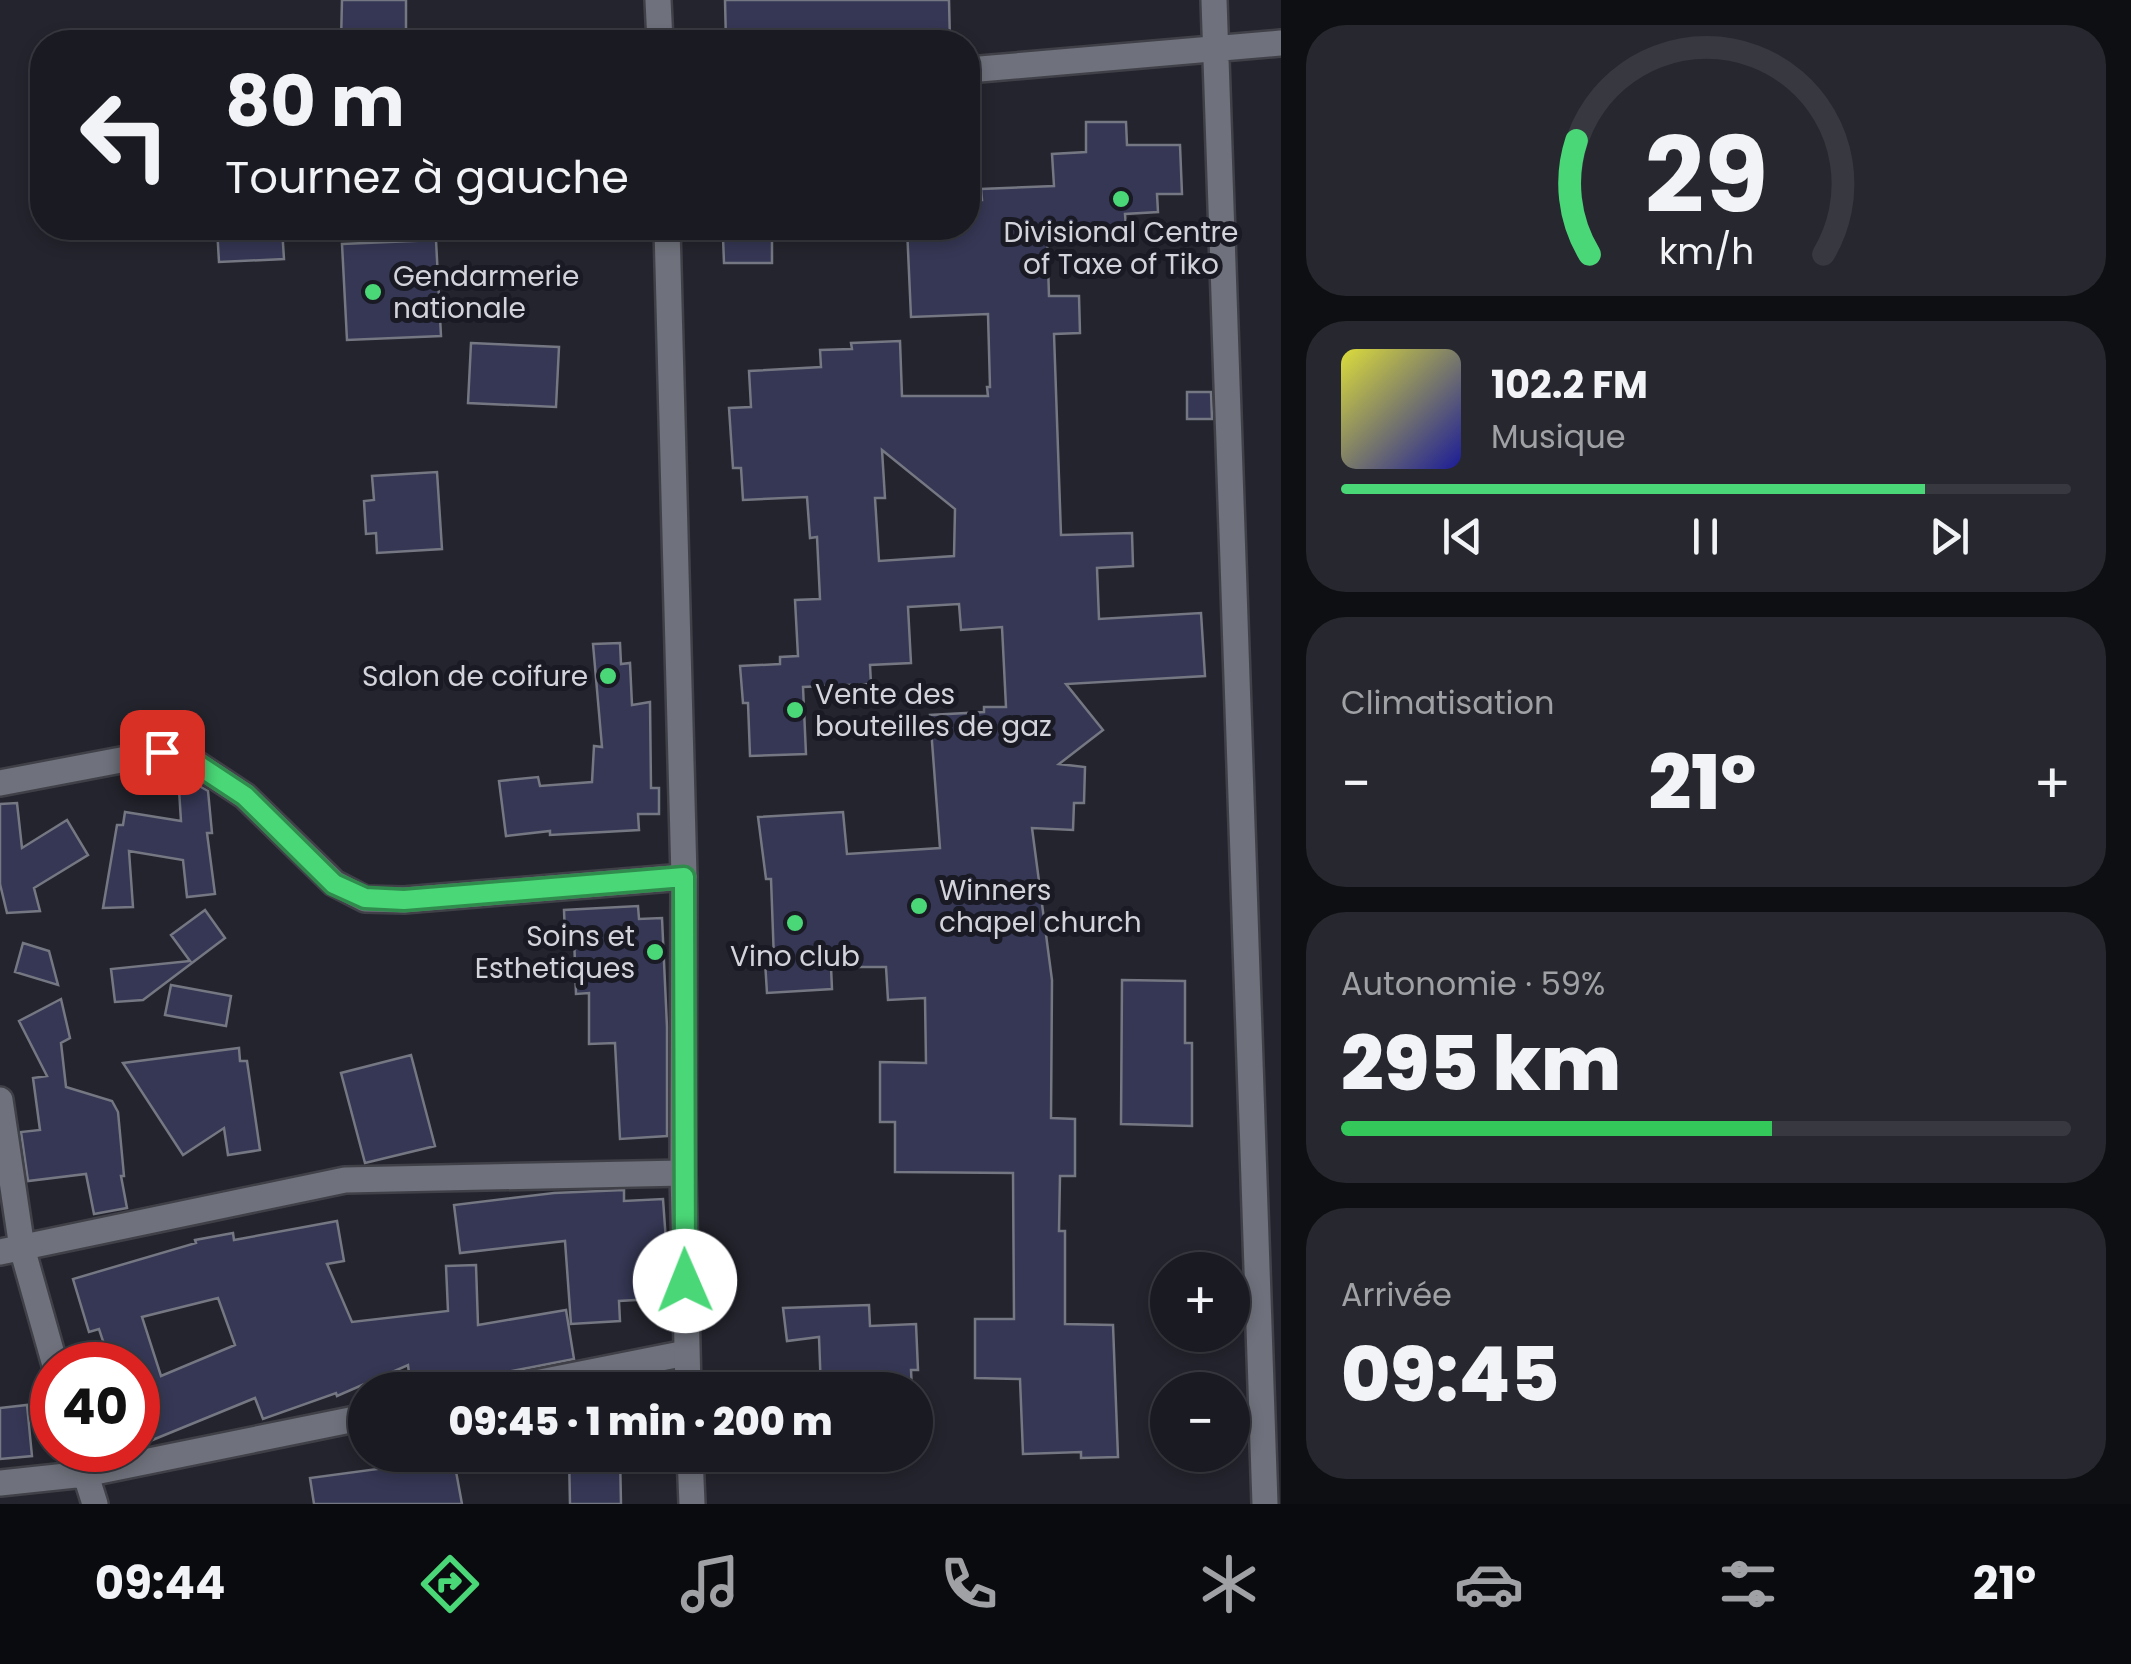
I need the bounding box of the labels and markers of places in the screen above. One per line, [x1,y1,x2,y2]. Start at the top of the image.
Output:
marker: Divisional Centre of Taxe of Tiko [1110,188,1132,210]
place label: Divisional Centre of Taxe of Tiko [1004,213,1238,284]
place label: Gendarmerie nationale [393,257,579,328]
marker: Gendarmerie nationale [362,281,384,303]
place label: Salon de coifure [362,657,588,696]
marker: Salon de coifure [597,665,619,687]
place label: Vente des bouteilles de gaz [815,675,1052,746]
marker: Vente des bouteilles de gaz [784,699,806,721]
pin [120,710,205,795]
place label: Winners chapel church [939,871,1142,942]
marker: Winners chapel church [908,895,930,917]
marker: Vino club [784,912,806,934]
place label: Soins et Esthetiques [475,917,635,988]
place label: Vino club [730,937,860,976]
marker: Soins et Esthetiques [644,941,666,963]

